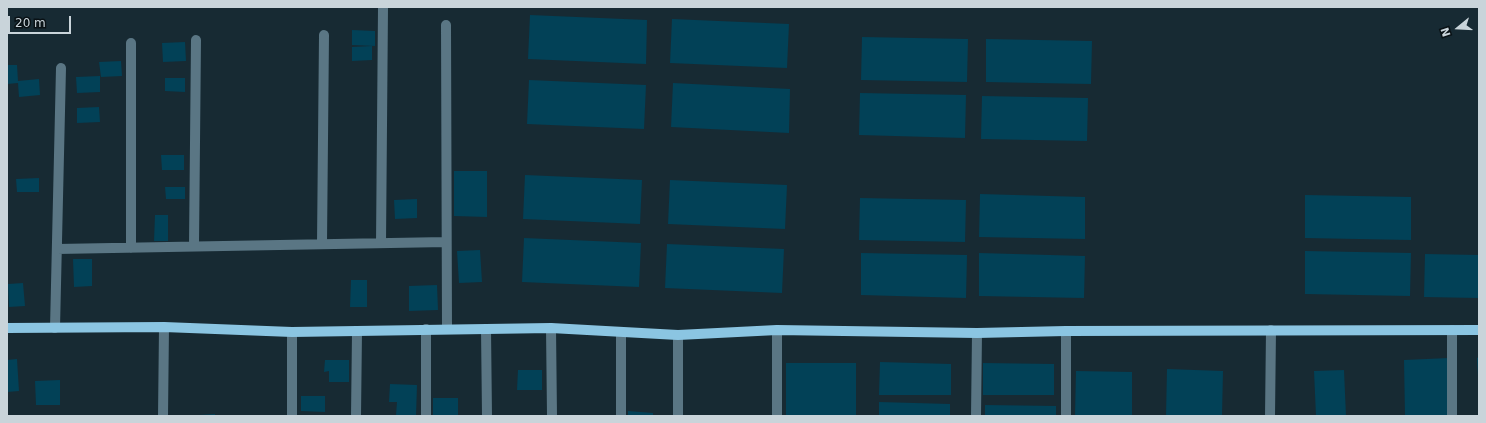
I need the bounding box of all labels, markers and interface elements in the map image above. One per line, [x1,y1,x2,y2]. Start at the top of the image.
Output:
scale bar [10,8,73,34]
north arrow [1438,8,1478,48]
text: 20 m [15,16,46,30]
text: N [1439,25,1454,38]

